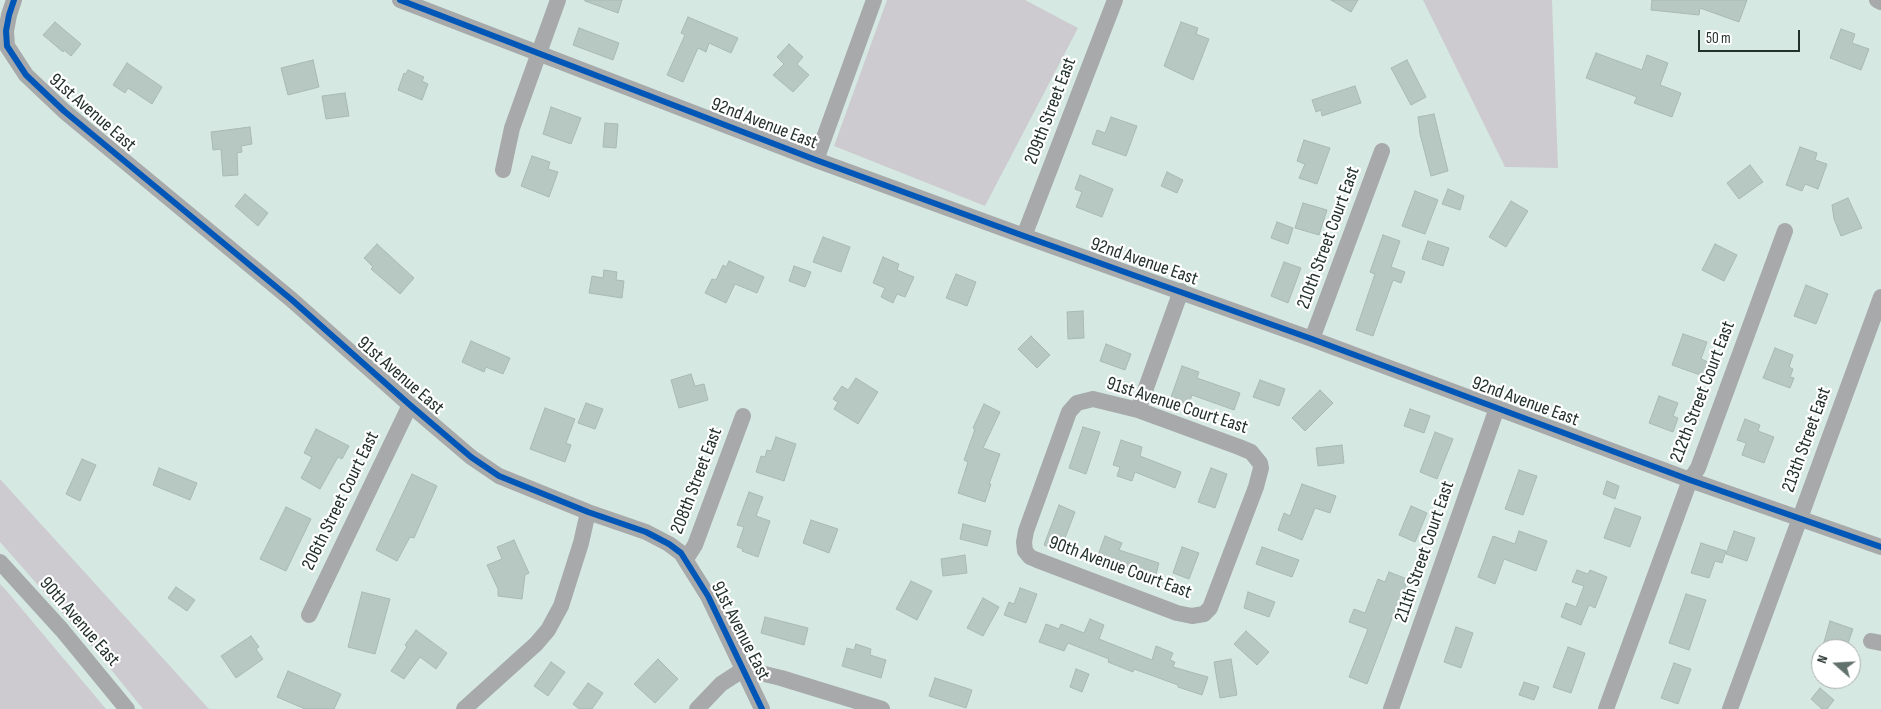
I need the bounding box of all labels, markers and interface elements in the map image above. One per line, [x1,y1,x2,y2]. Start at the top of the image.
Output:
scale bar [1701,20,1804,52]
text: 50 m [1706,29,1731,48]
street label: 209th Street East [1020,54,1082,168]
street label: 91st Avenue East [44,69,140,157]
street label: 92nd Avenue East [708,93,820,155]
street label: 210th Street Court East [1293,164,1365,312]
street label: 92nd Avenue East [1087,233,1201,291]
street label: 212th Street Court East [1666,318,1740,466]
street label: 91st Avenue East [352,332,448,420]
street label: 91st Avenue Court East [1104,372,1250,440]
street label: 92nd Avenue East [1468,372,1582,432]
street label: 213th Street East [1777,384,1837,496]
street label: 208th Street East [666,425,728,537]
street label: 206th Street Court East [298,428,384,574]
street label: 211th Street Court East [1390,478,1460,626]
street label: 90th Avenue Court East [1046,532,1194,604]
street label: 90th Avenue East [34,573,124,671]
street label: 91st Avenue East [705,578,775,684]
north arrow [1811,639,1861,689]
text: N [1813,653,1832,666]

